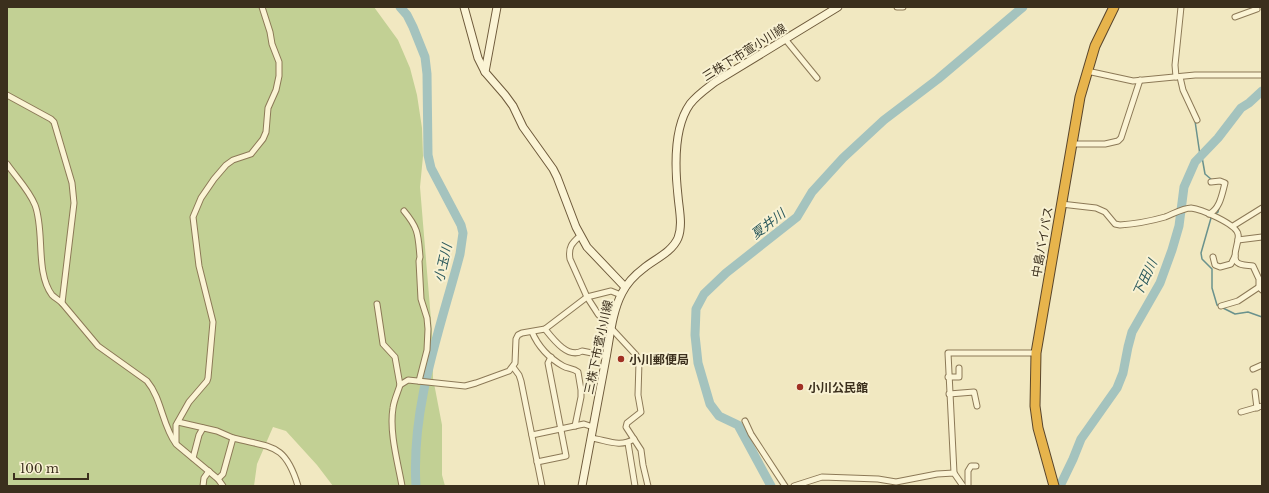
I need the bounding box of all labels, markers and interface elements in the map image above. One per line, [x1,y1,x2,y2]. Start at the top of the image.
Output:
street label: 三株下市萱小川線 [699,20,789,84]
water label: 夏井川 [747,204,790,243]
street label: 中島バイパス [1028,205,1056,279]
water label: 小玉川 [430,240,456,284]
water label: 下田川 [1129,255,1162,299]
street label: 三株下市萱小川線 [581,298,615,396]
place label: 小川郵便局 [629,352,689,367]
marker: 小川郵便局 [616,354,626,364]
place label: 小川公民館 [808,380,868,395]
marker: 小川公民館 [795,382,805,392]
scale bar [14,455,88,481]
text: 100 m [20,461,59,476]

